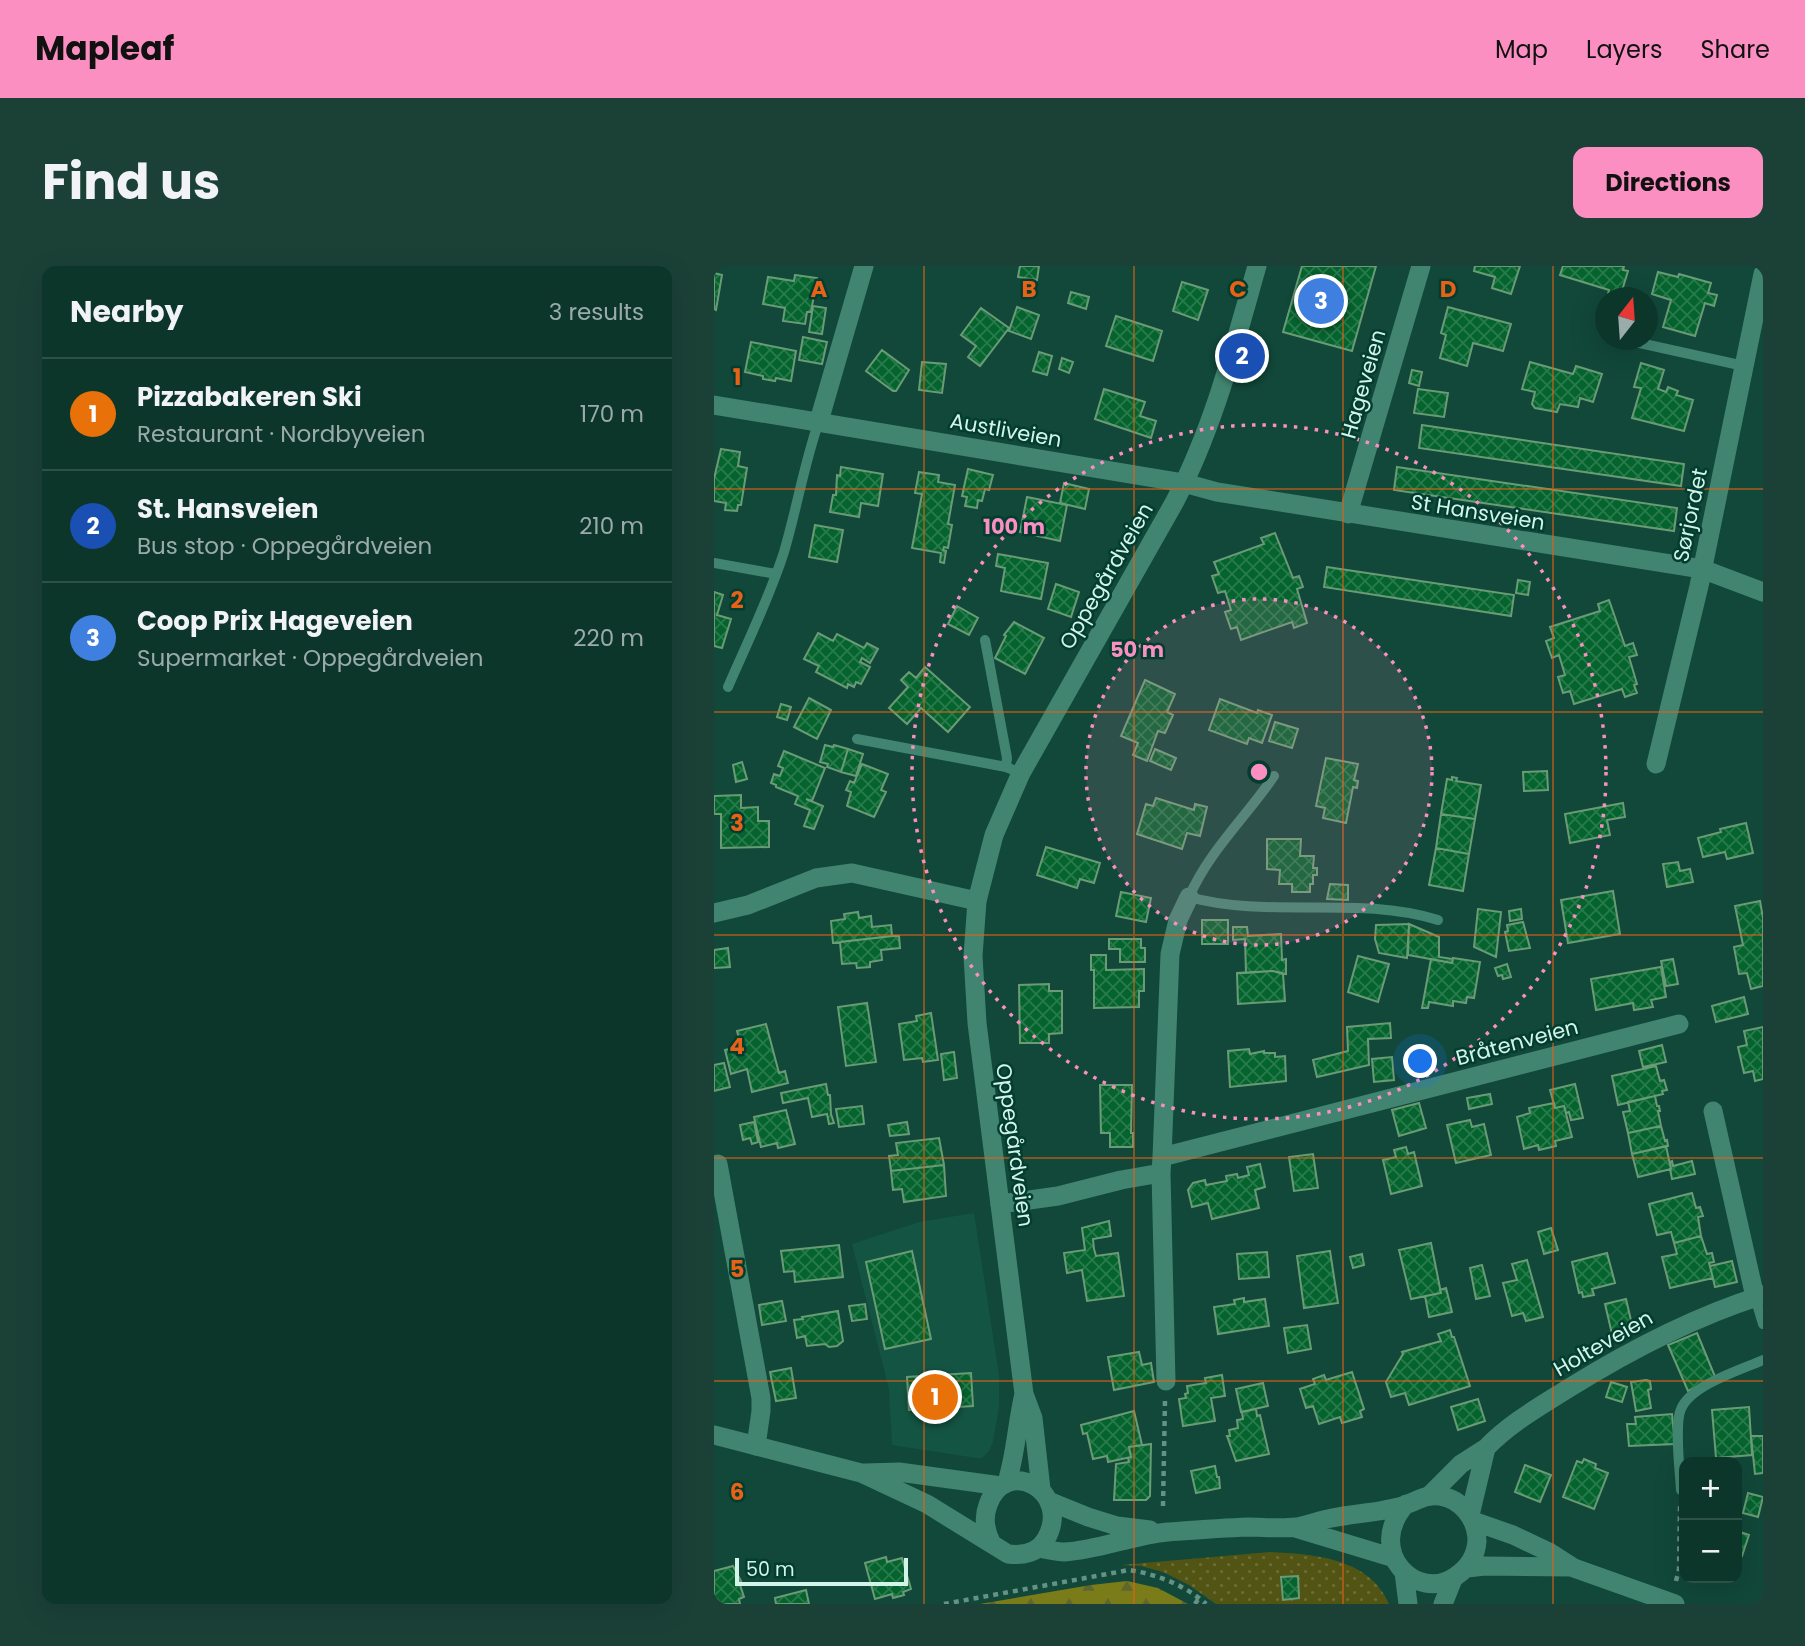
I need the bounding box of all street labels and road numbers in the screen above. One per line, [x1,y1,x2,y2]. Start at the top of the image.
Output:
street label: Hageveien [1334,326,1392,442]
street label: Austliveien [948,406,1064,454]
street label: Sørjordet [1666,466,1714,564]
street label: St Hansveien [1409,487,1547,537]
street label: Oppegårdveien [1052,497,1160,655]
street label: Bråtenveien [1453,1012,1581,1072]
street label: Oppegårdveien [989,1061,1041,1229]
street label: Holteveien [1548,1303,1658,1383]

